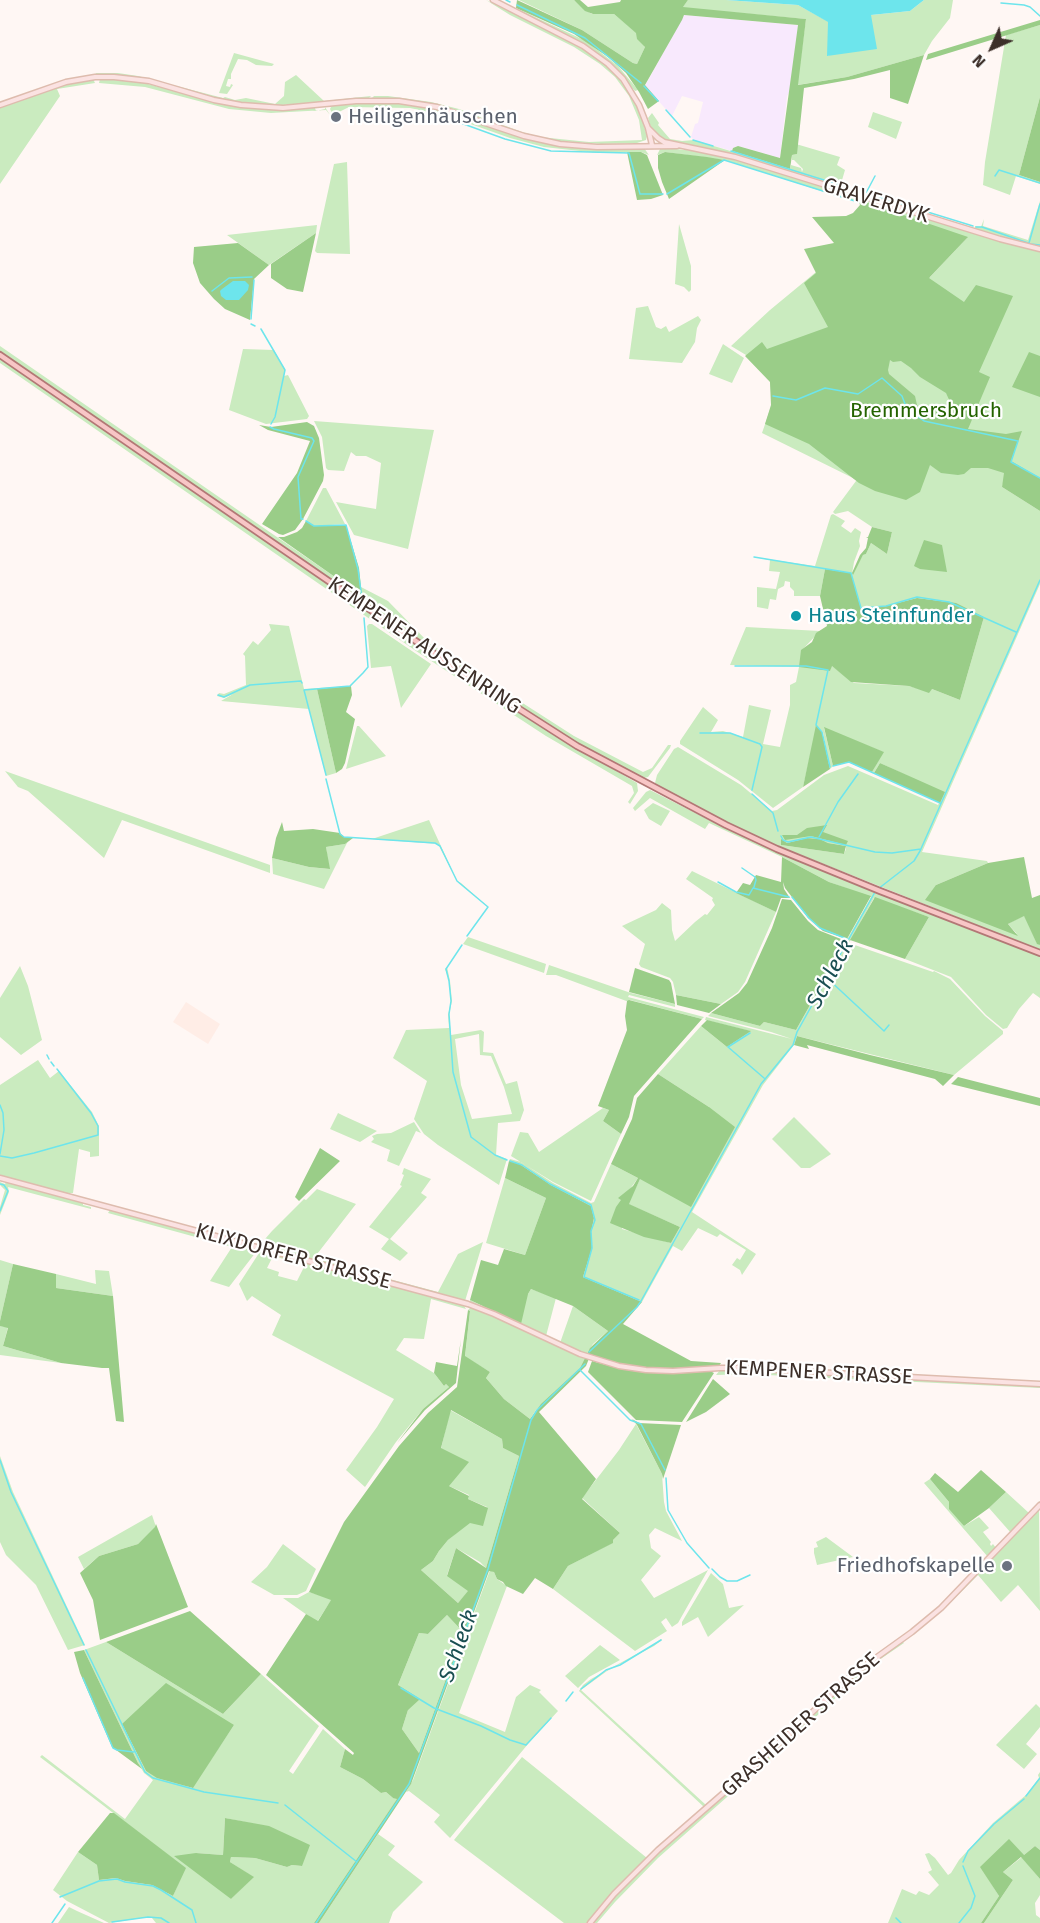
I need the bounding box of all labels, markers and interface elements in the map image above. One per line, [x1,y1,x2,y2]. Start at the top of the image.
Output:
north arrow [962,18,1022,78]
text: N [968,51,989,72]
place label: Heiligenhäuschen [348,104,518,130]
marker: Heiligenhäuschen [329,110,343,124]
street label: GRAVERDYK [820,173,932,229]
park label: Bremmersbruch [850,398,1002,424]
street label: KEMPENER AUSSENRING [323,572,525,720]
place label: Haus Steinfunder [808,603,973,629]
marker: Haus Steinfunder [789,609,803,623]
water label: Schleck [802,935,860,1013]
street label: KLIXDORFER STRASSE [192,1219,394,1295]
street label: KEMPENER STRASSE [725,1356,913,1390]
place label: Friedhofskapelle [837,1553,995,1579]
marker: Friedhofskapelle [1000,1559,1014,1573]
water label: Schleck [434,1606,484,1686]
street label: GRASHEIDER STRASSE [717,1647,885,1803]

